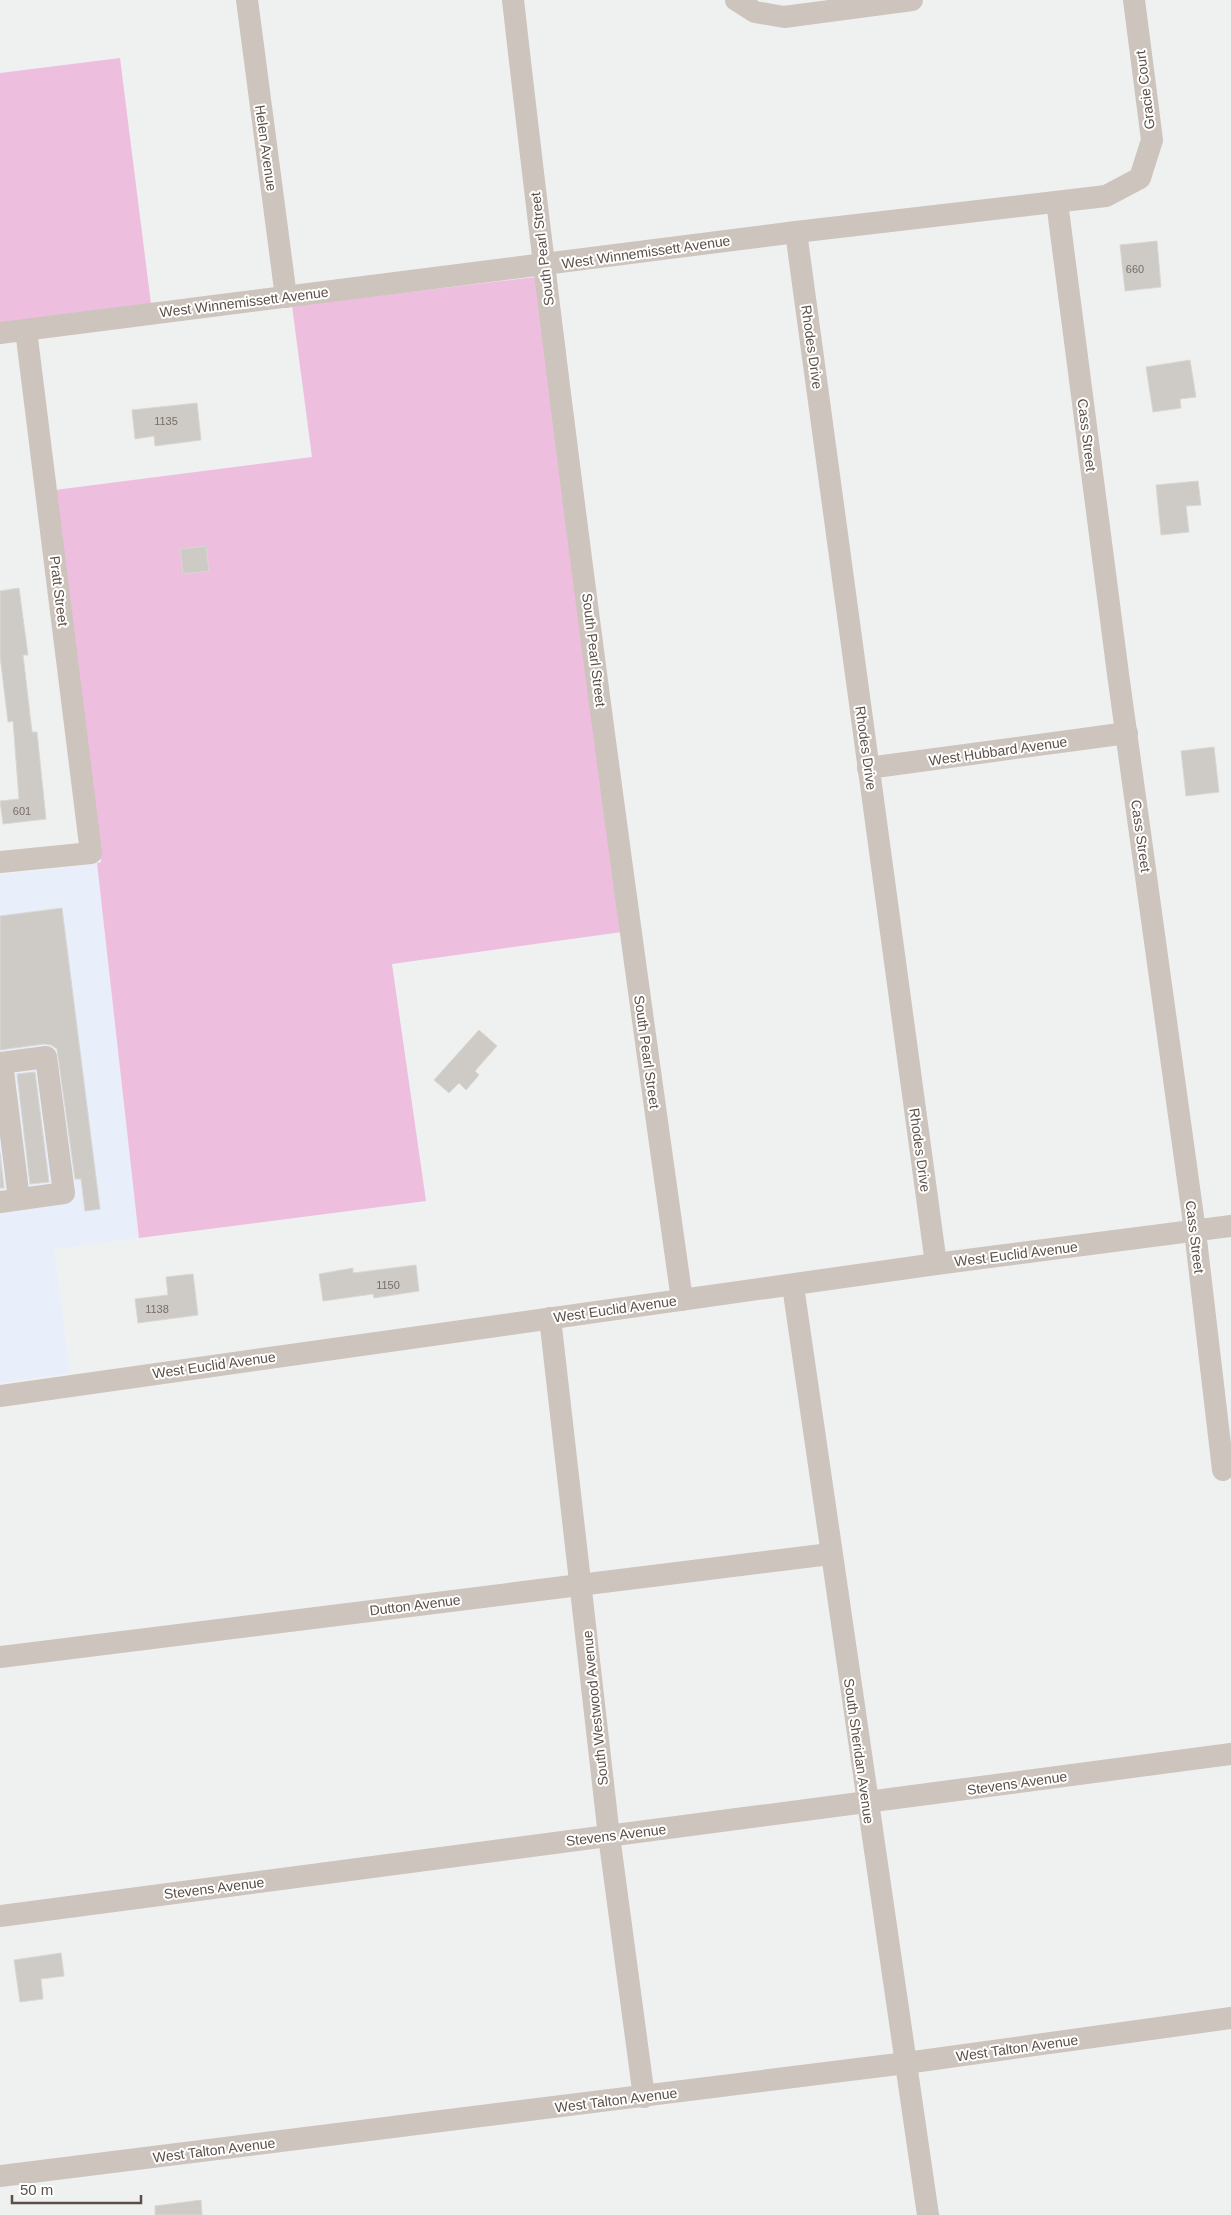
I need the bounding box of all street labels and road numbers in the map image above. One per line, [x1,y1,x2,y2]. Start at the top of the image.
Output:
street label: Gracie Court [1132,50,1158,130]
street label: Helen Avenue [252,104,280,192]
street label: South Pearl Street [527,191,557,307]
street label: West Winnemissett Avenue [561,232,731,272]
street label: West Winnemissett Avenue [159,284,329,320]
street label: Rhodes Drive [798,304,826,390]
street label: Cass Street [1075,398,1099,472]
street label: Pratt Street [47,555,71,627]
street label: South Pearl Street [579,592,609,708]
street label: Rhodes Drive [852,705,880,791]
street label: West Hubbard Avenue [928,733,1068,769]
street label: Cass Street [1128,799,1154,873]
street label: South Pearl Street [631,994,663,1110]
street label: Rhodes Drive [906,1107,934,1193]
street label: Cass Street [1183,1200,1207,1274]
street label: West Euclid Avenue [953,1238,1079,1269]
street label: West Euclid Avenue [552,1292,678,1326]
street label: West Euclid Avenue [151,1348,277,1382]
street label: Dutton Avenue [369,1591,462,1619]
street label: South Westwood Avenue [579,1629,611,1786]
street label: South Sheridan Avenue [841,1677,877,1825]
street label: Stevens Avenue [966,1768,1068,1798]
street label: Stevens Avenue [565,1821,667,1849]
street label: Stevens Avenue [163,1874,265,1902]
street label: West Talton Avenue [955,2031,1079,2064]
street label: West Talton Avenue [554,2085,678,2115]
street label: West Talton Avenue [152,2135,276,2165]

